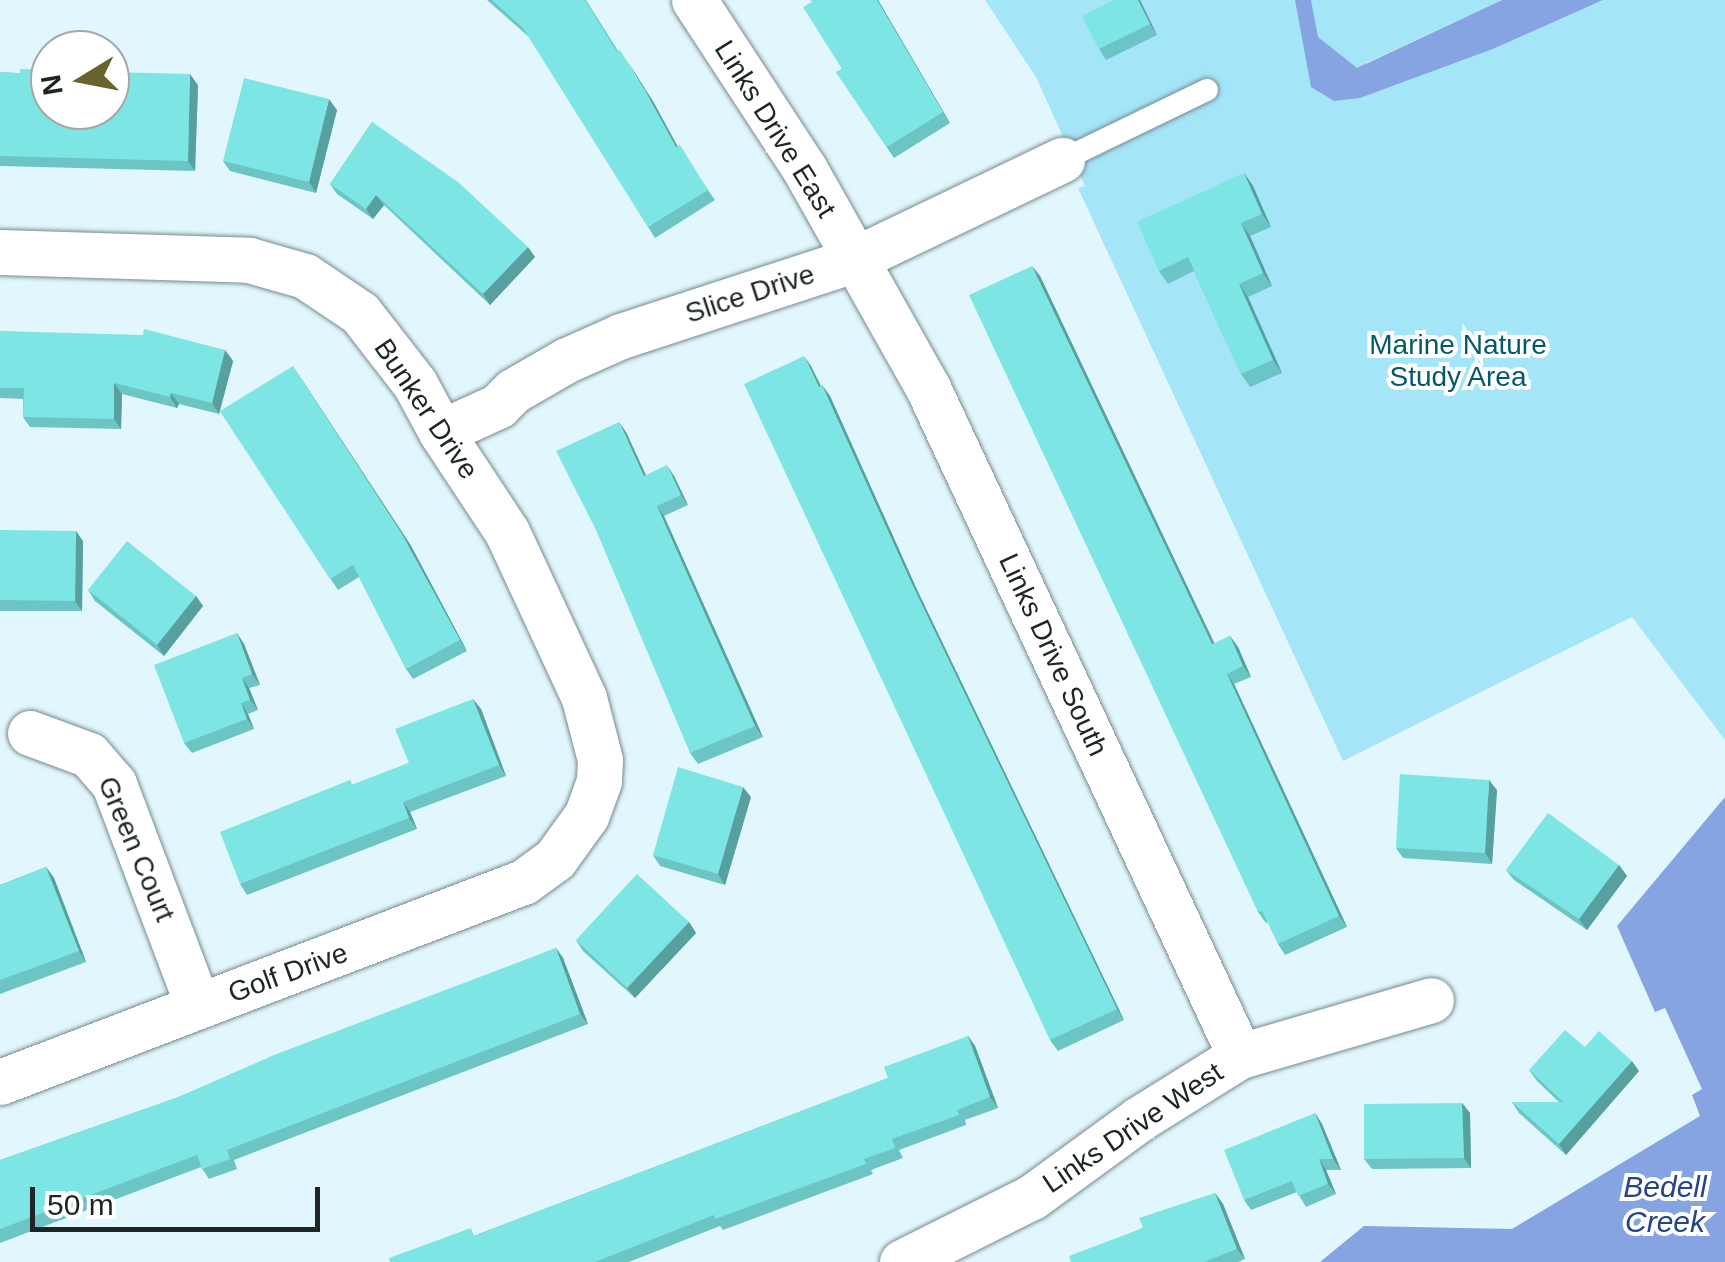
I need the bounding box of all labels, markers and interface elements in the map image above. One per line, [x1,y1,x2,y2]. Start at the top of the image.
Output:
north arrow [30,30,130,130]
street label: Links Drive East [707,34,843,224]
text: N [35,72,69,98]
street label: Slice Drive [681,257,819,331]
park label: Marine Nature Study Area [1369,328,1547,394]
street label: Bunker Drive [367,333,485,485]
street label: Links Drive South [991,548,1115,762]
street label: Green Court [90,772,182,926]
street label: Golf Drive [224,936,352,1010]
street label: Links Drive West [1037,1055,1229,1201]
scale bar [35,1167,325,1229]
water label: Bedell Creek [1623,1169,1707,1240]
text: 50 m [47,1188,114,1221]

